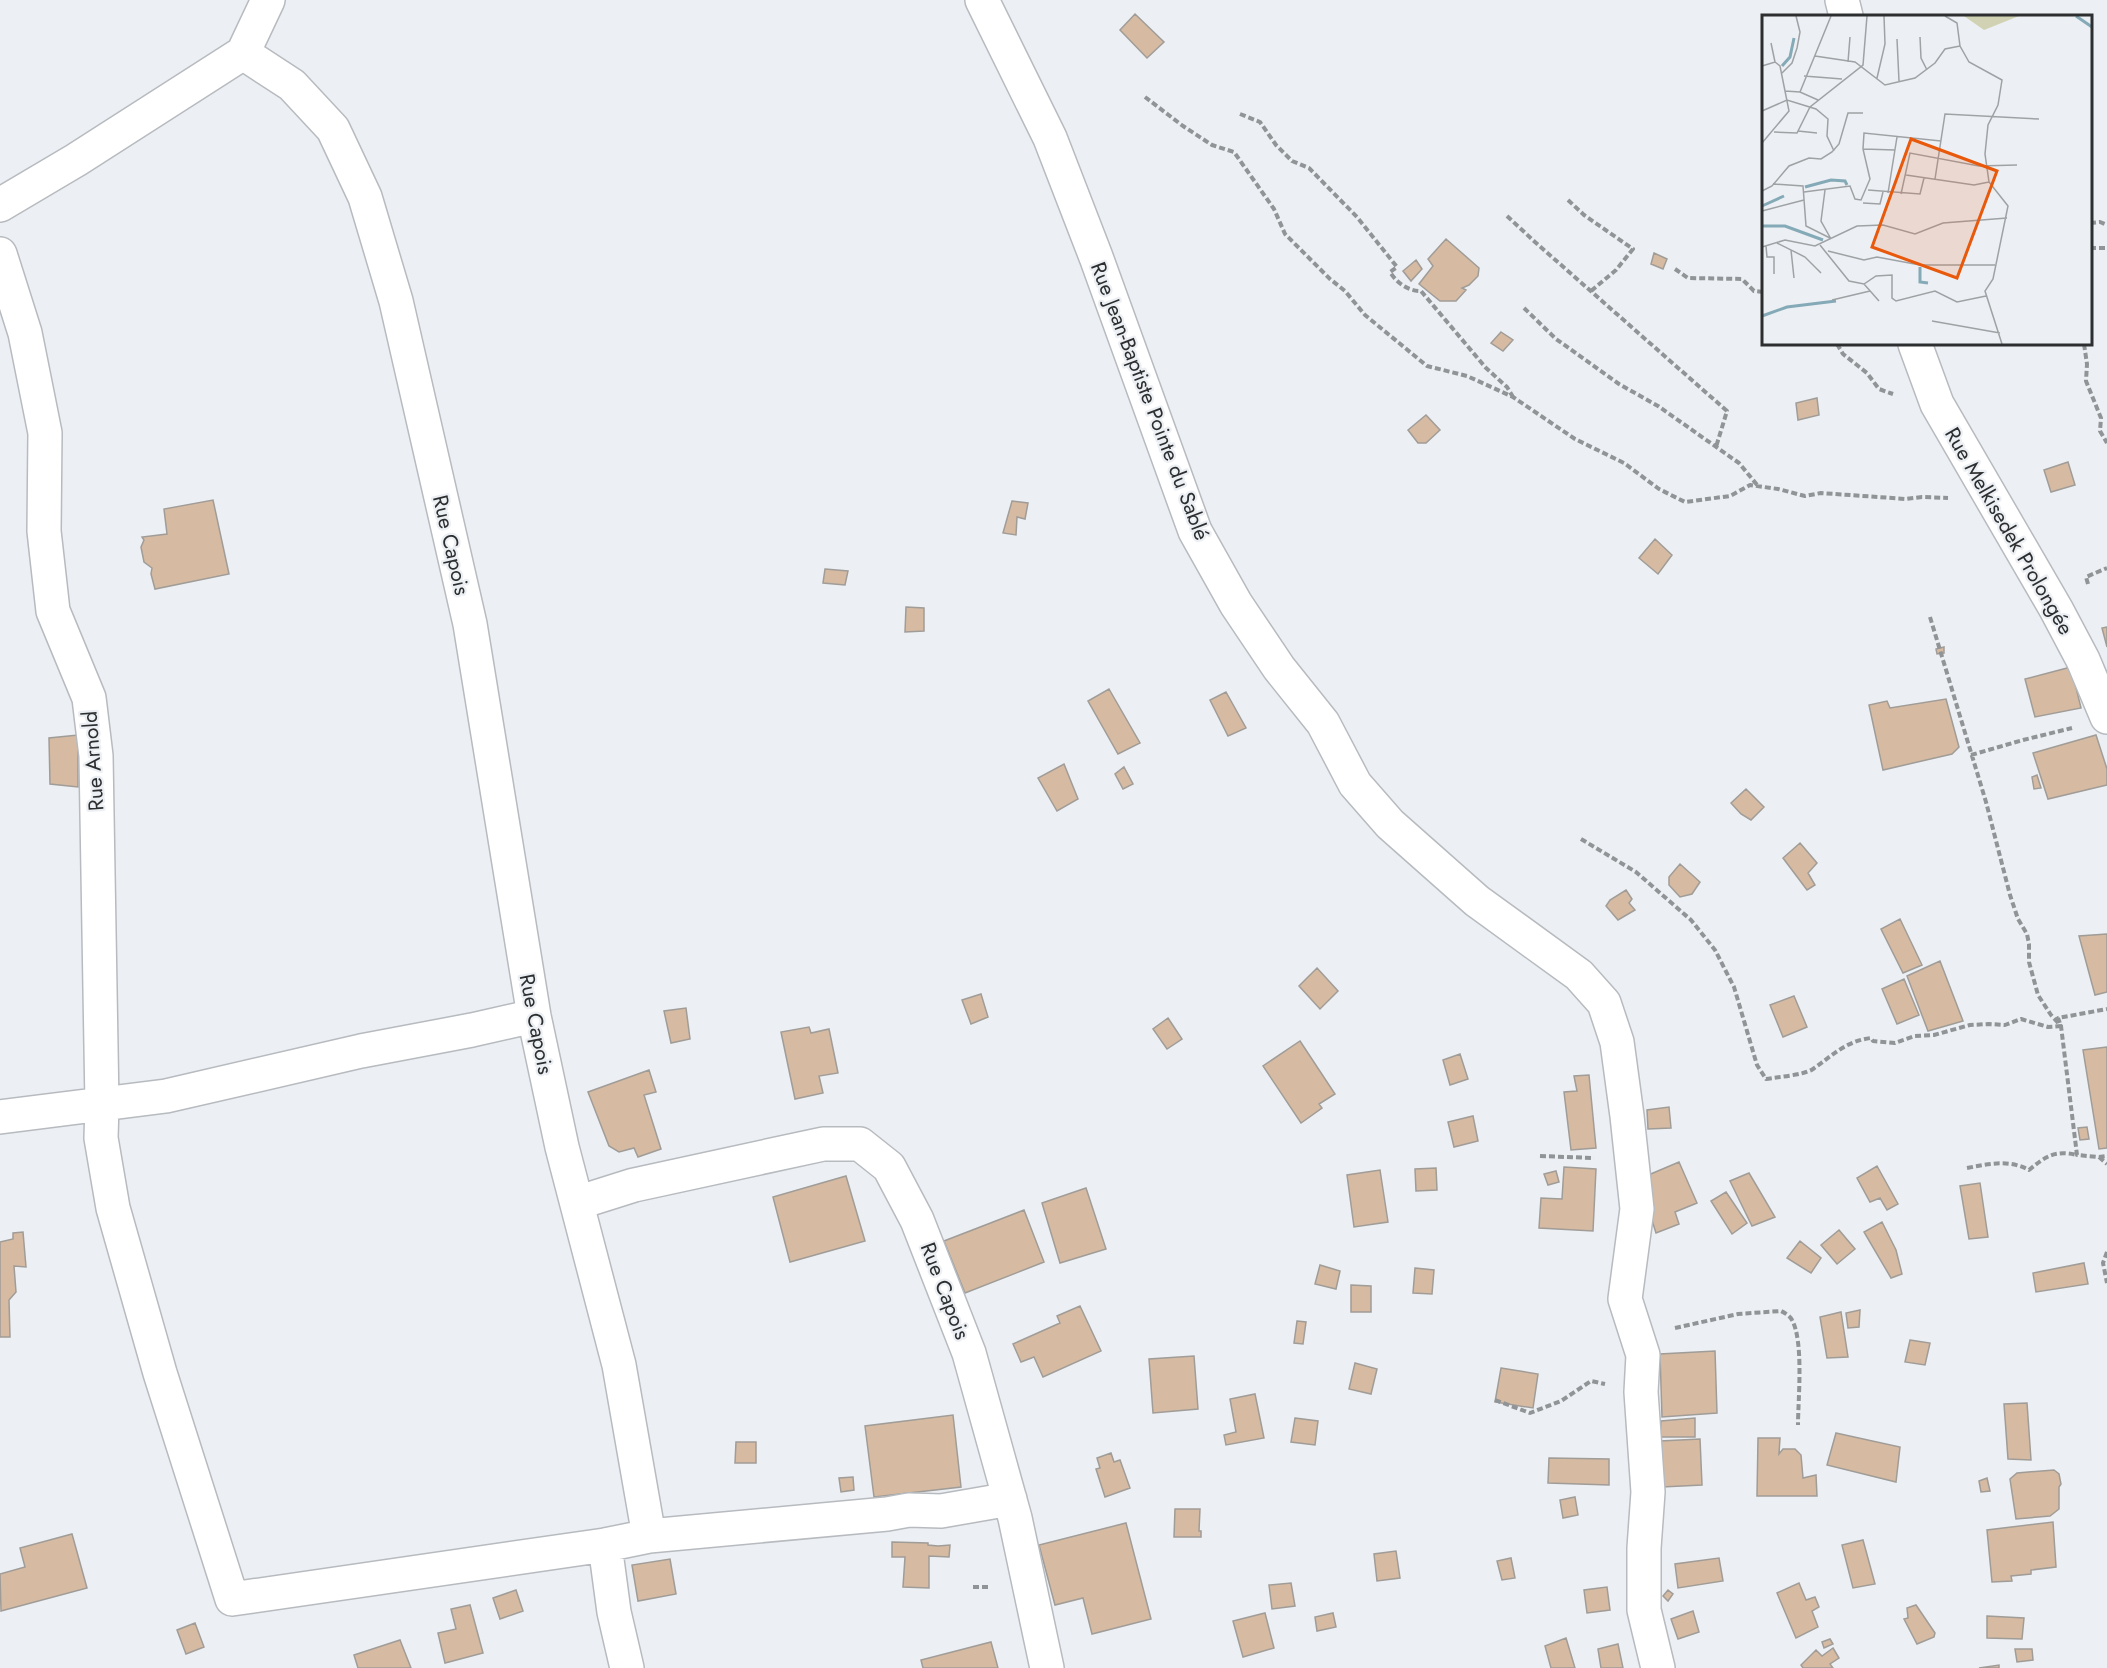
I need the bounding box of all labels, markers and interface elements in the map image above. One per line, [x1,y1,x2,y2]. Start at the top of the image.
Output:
inset map [1762,15,2092,345]
street label: Rue Jean-Baptiste Pointe du Sablé [1083,258,1217,545]
street label: Rue Melkisedek Prolongée [1937,422,2081,641]
street label: Rue Capois [425,492,477,598]
street label: Rue Arnold [75,710,111,812]
street label: Rue Capois [512,971,560,1077]
street label: Rue Capois [913,1238,977,1344]

